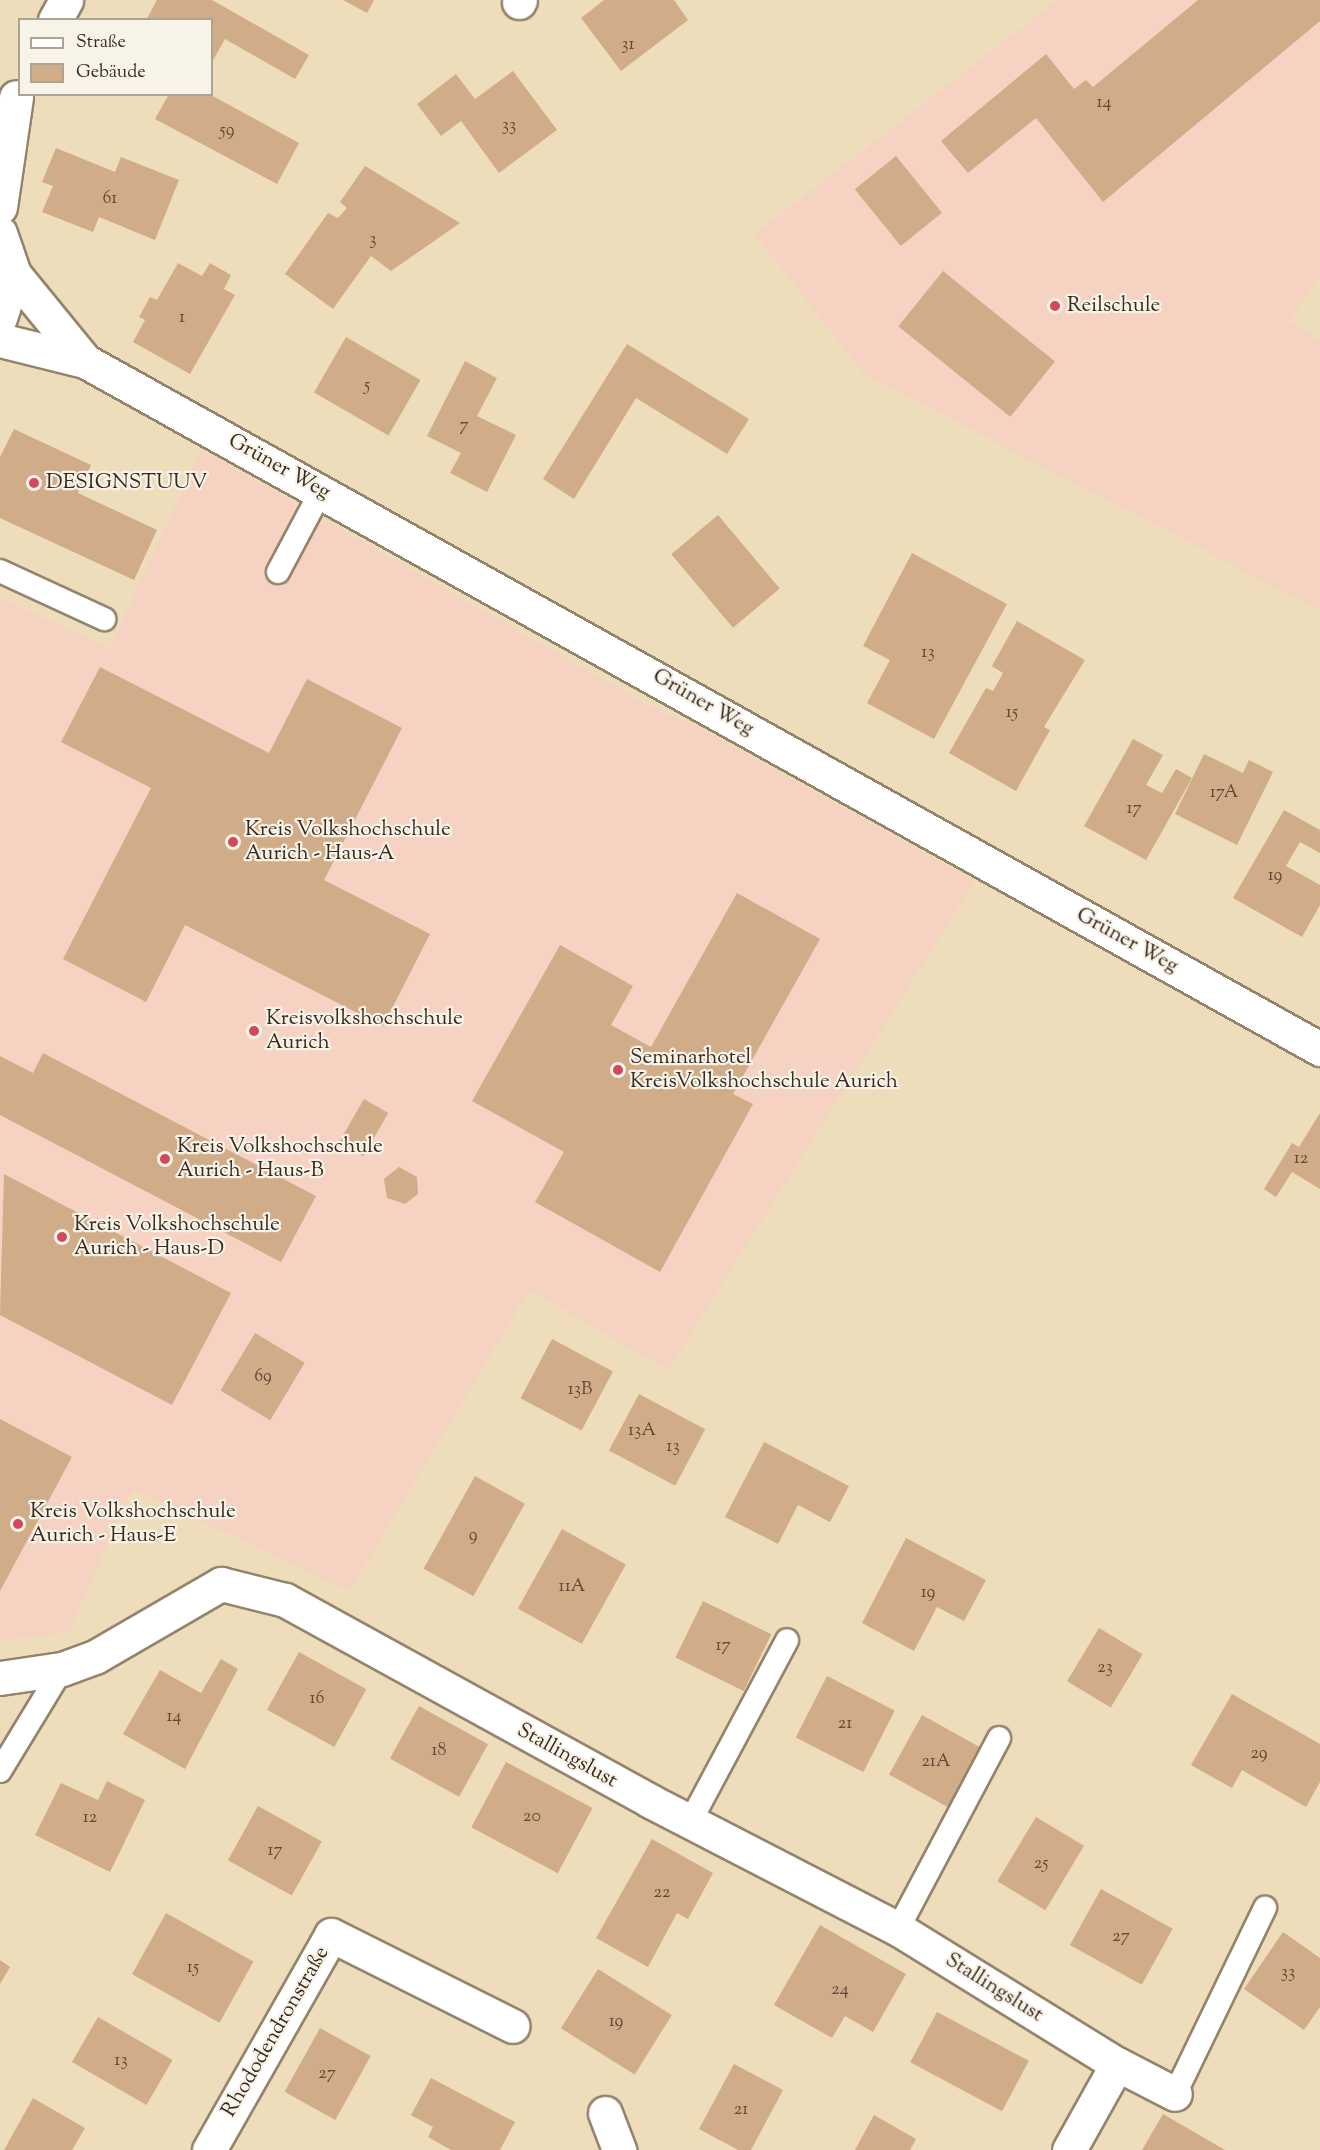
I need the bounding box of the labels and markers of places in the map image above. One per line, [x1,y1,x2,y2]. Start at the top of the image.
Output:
place label: Reilschule [1067,293,1160,319]
marker: Reilschule [1048,299,1062,313]
place label: DESIGNSTUUV [46,470,207,496]
marker: DESIGNSTUUV [27,476,41,490]
place label: Kreis Volkshochschule Aurich - Haus-A [245,817,451,867]
marker: Kreis Volkshochschule Aurich - Haus-A [226,835,240,849]
place label: Kreisvolkshochschule Aurich [266,1006,463,1056]
marker: Kreisvolkshochschule Aurich [247,1024,261,1038]
place label: Seminarhotel KreisVolkshochschule Aurich [630,1045,898,1095]
marker: Seminarhotel KreisVolkshochschule Aurich [611,1063,625,1077]
place label: Kreis Volkshochschule Aurich - Haus-B [177,1134,383,1184]
marker: Kreis Volkshochschule Aurich - Haus-B [158,1152,172,1166]
place label: Kreis Volkshochschule Aurich - Haus-D [74,1212,280,1262]
marker: Kreis Volkshochschule Aurich - Haus-D [55,1230,69,1244]
place label: Kreis Volkshochschule Aurich - Haus-E [30,1499,236,1549]
marker: Kreis Volkshochschule Aurich - Haus-E [11,1517,25,1531]

